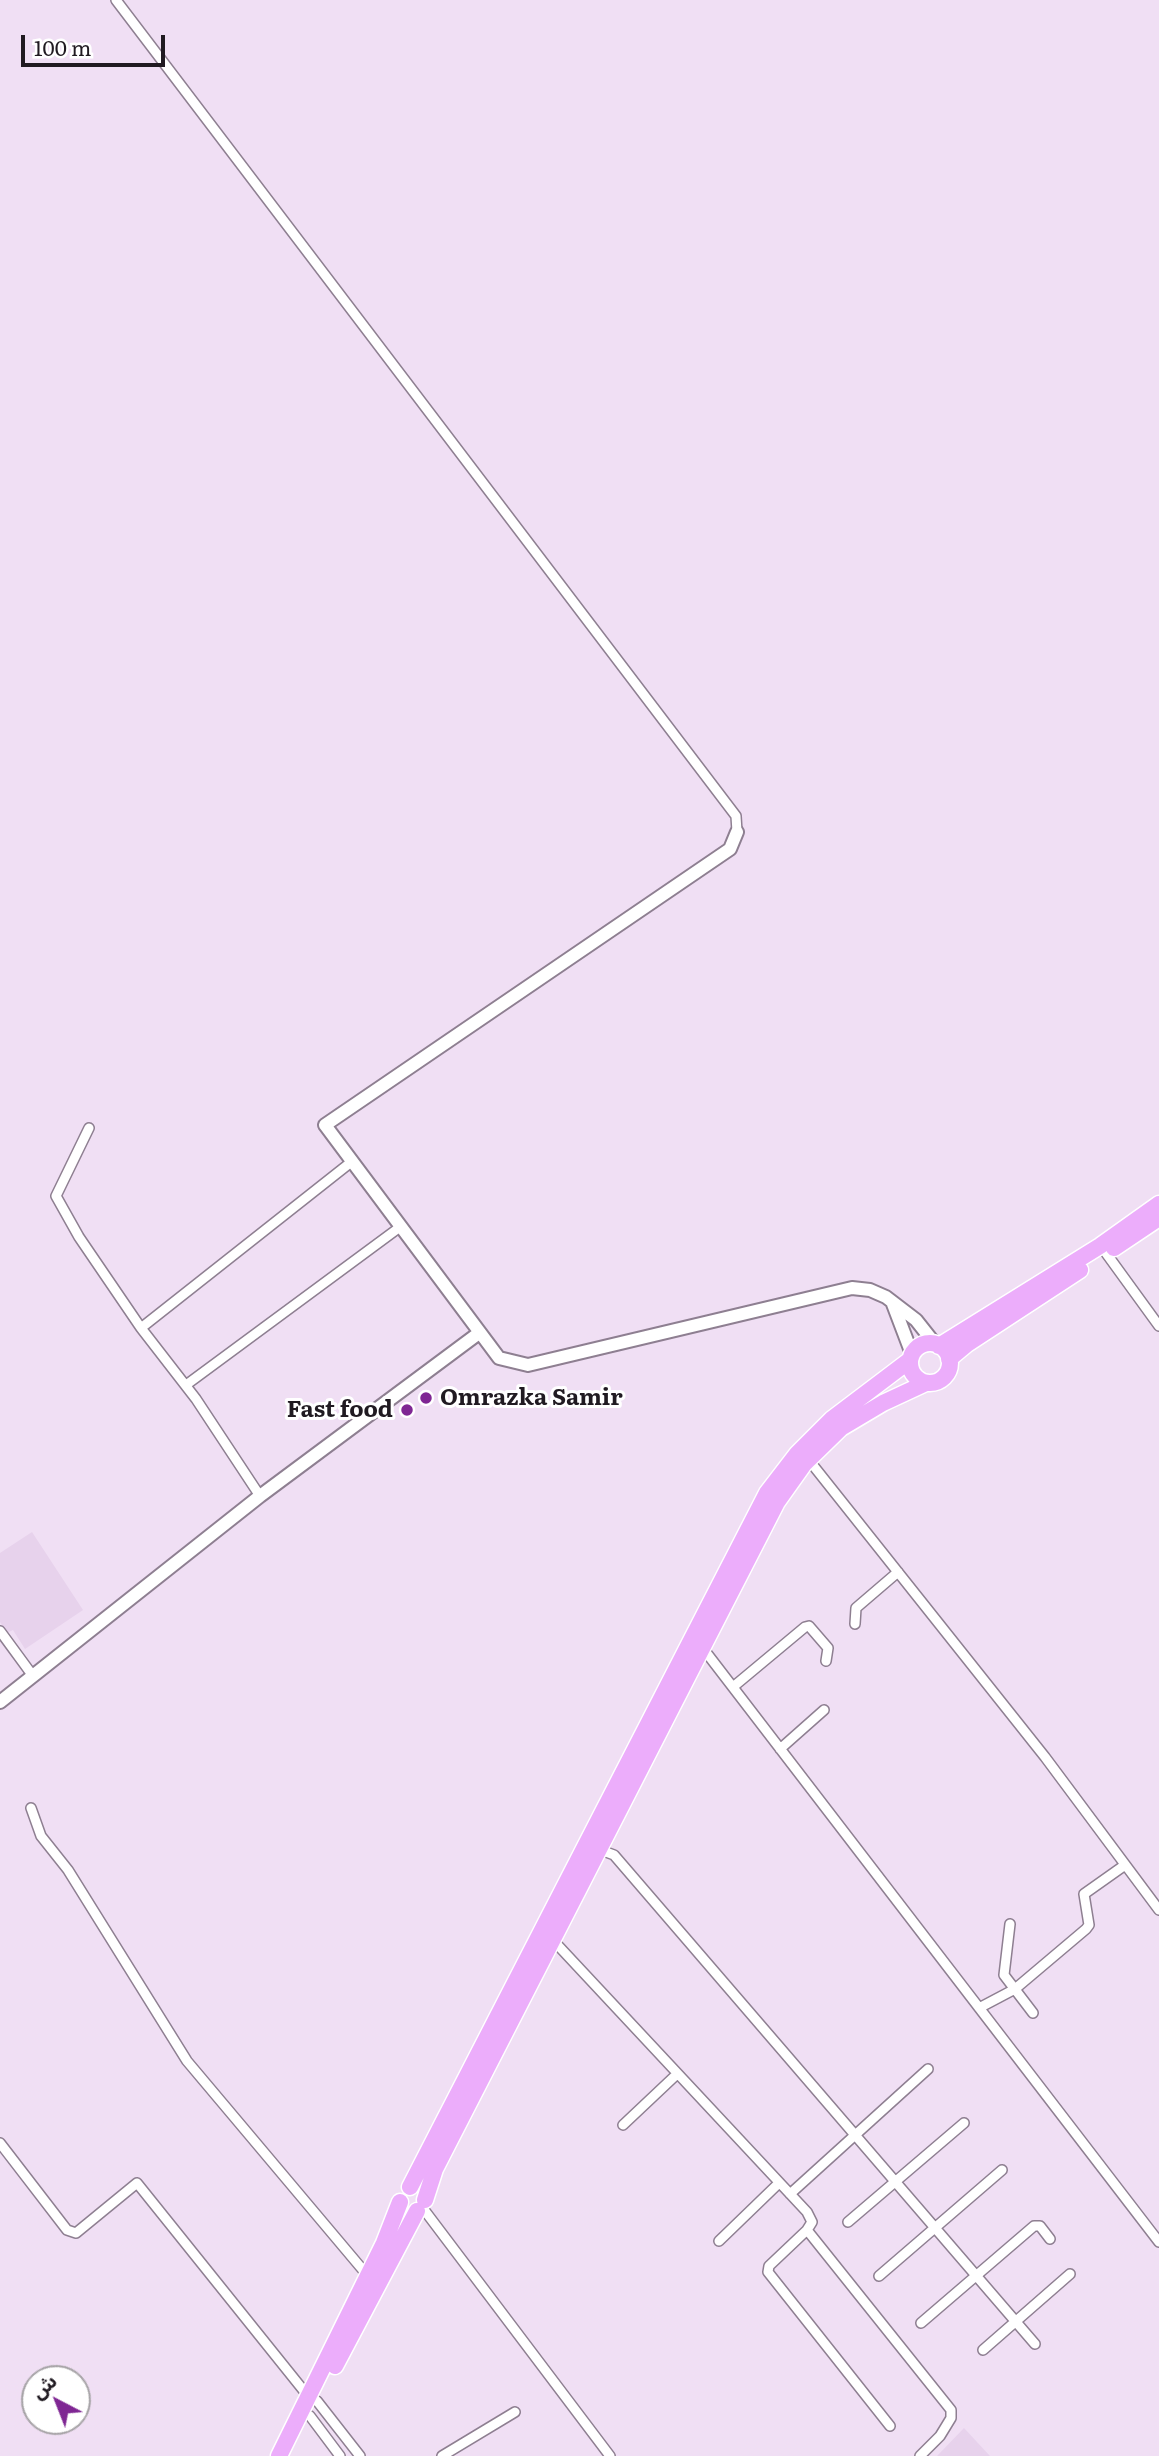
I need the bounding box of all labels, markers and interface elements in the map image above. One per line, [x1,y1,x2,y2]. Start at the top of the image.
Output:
scale bar [24,21,168,65]
text: 100 m [34,31,91,62]
place label: Omrazka Samir [440,1384,623,1412]
marker: Omrazka Samir [418,1390,434,1406]
place label: Fast food [287,1396,393,1424]
marker: Fast food [399,1402,415,1418]
north arrow [21,2365,91,2435]
text: ش [24,2367,62,2405]

